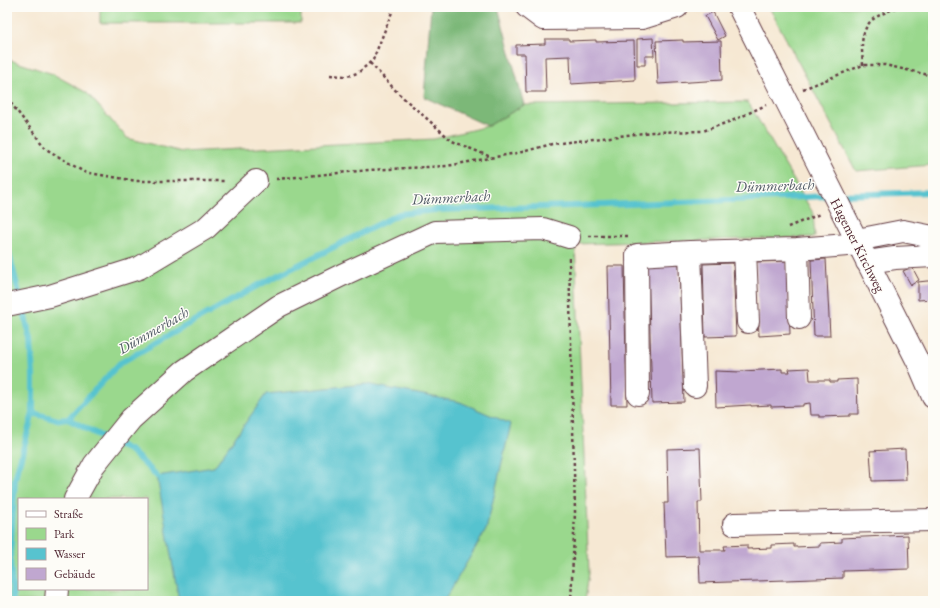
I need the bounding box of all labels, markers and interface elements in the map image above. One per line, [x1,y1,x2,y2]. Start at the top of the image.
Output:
water label: Dümmerbach [734,174,815,196]
water label: Dümmerbach [410,185,491,209]
street label: Hagemer Kirchweg [827,195,890,296]
water label: Dümmerbach [113,302,192,358]
legend [18,498,148,590]
text: Straße [54,506,83,522]
text: Park [54,526,75,542]
text: Wasser [54,546,85,562]
text: Gebäude [54,566,96,582]

